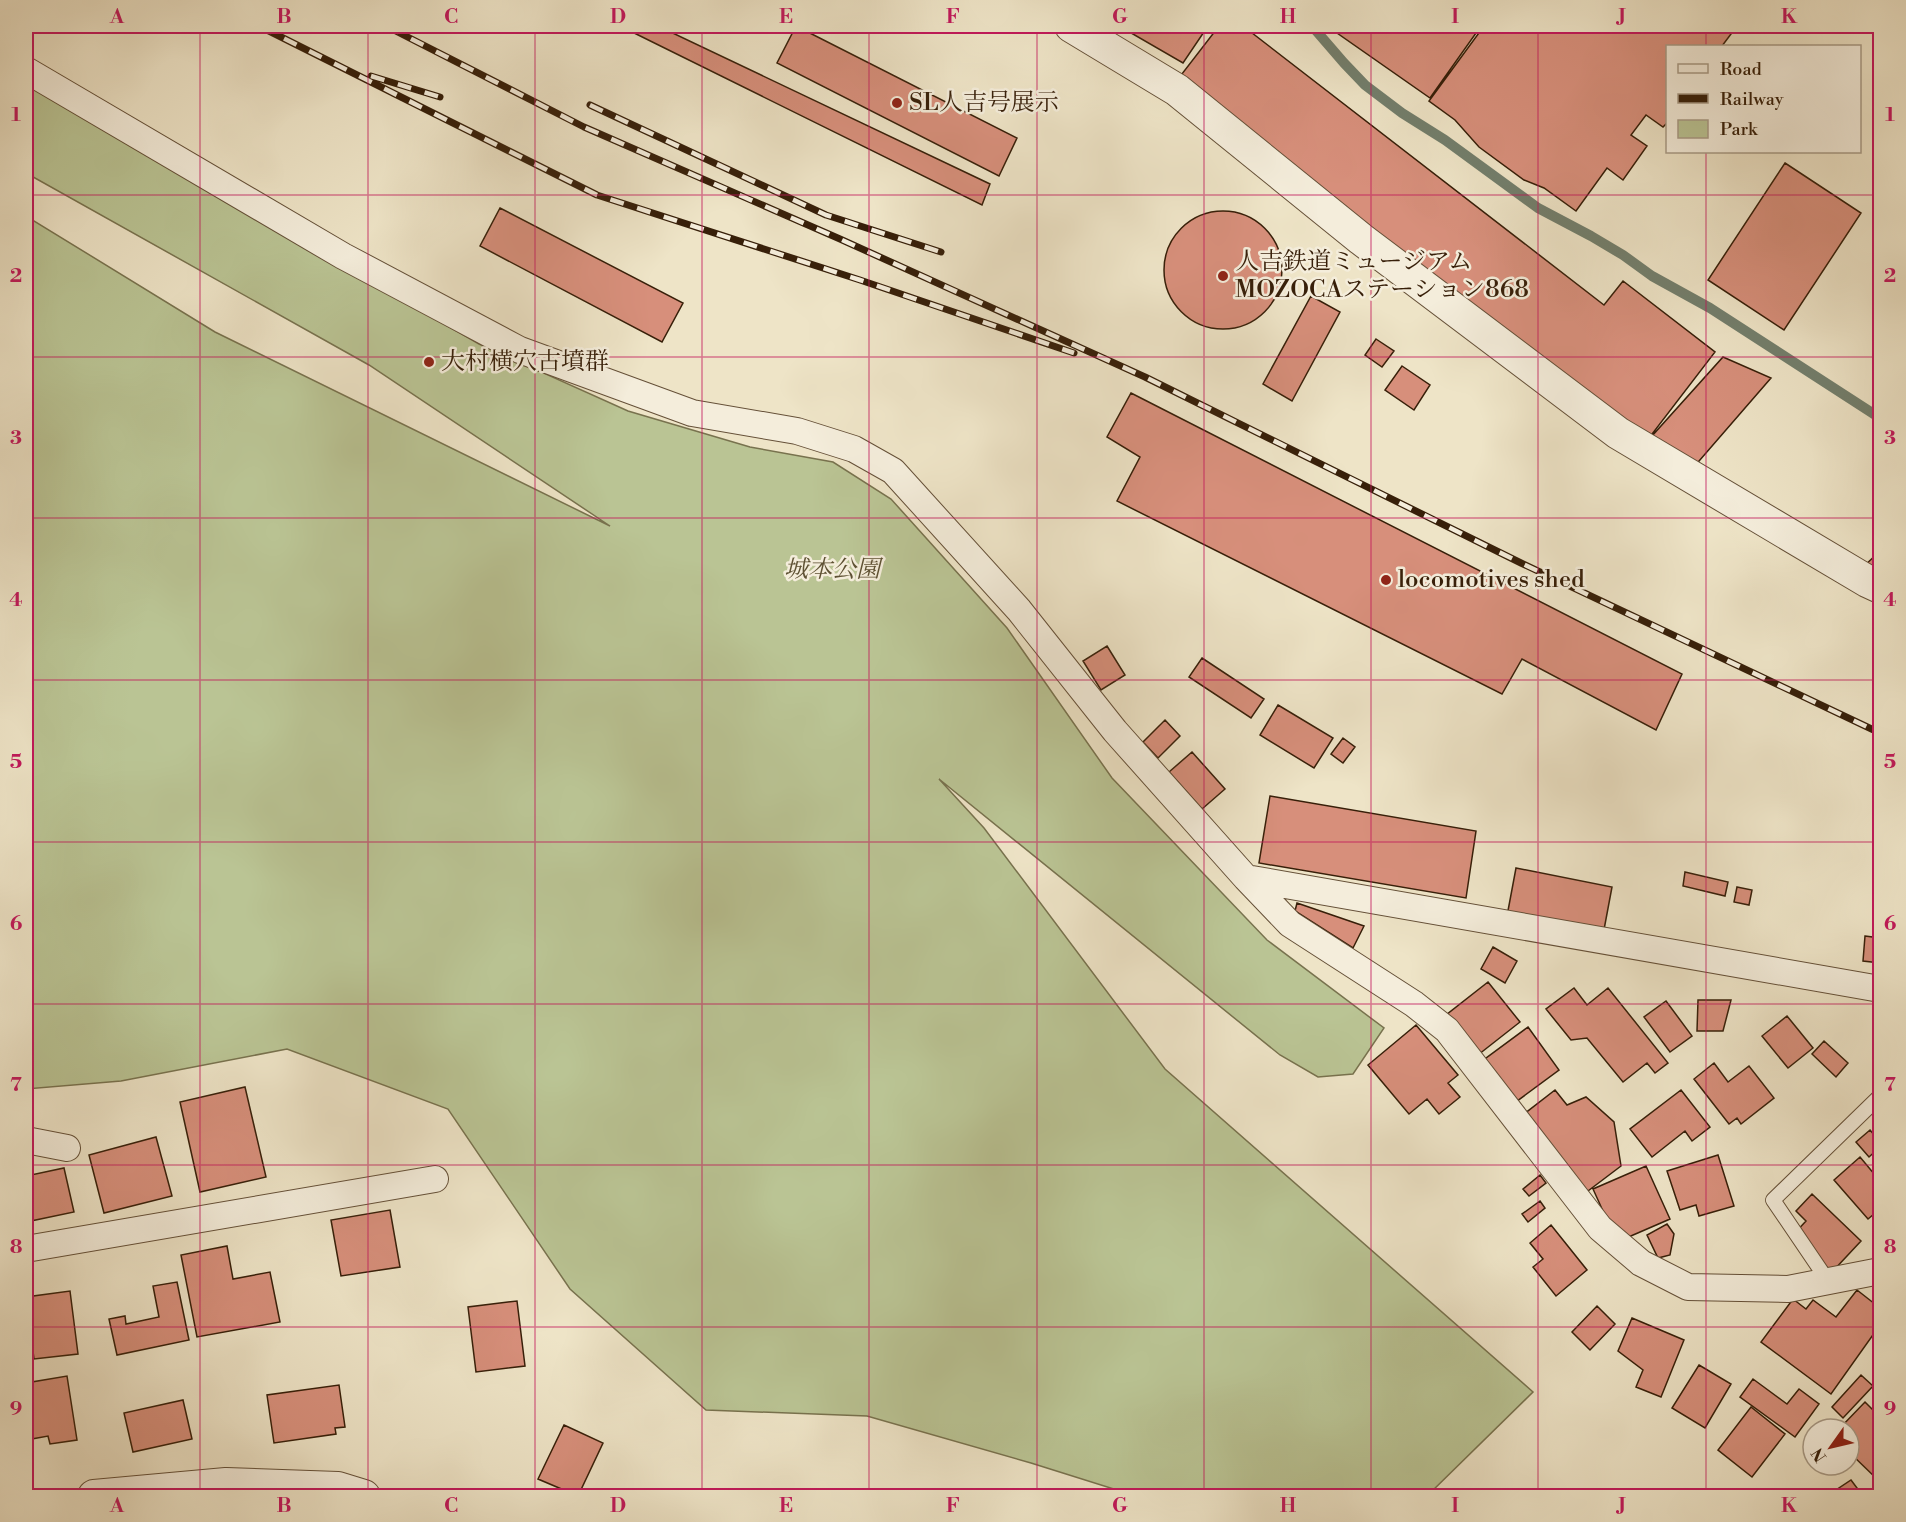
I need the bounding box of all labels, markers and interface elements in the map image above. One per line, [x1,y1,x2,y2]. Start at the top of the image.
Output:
text: A [109,5,125,30]
text: B [276,5,292,30]
text: C [444,5,458,30]
text: D [610,5,626,30]
text: E [779,5,793,30]
text: F [946,5,960,30]
text: G [1112,5,1128,30]
text: H [1280,5,1297,30]
text: I [1451,5,1459,30]
text: J [1615,5,1626,30]
text: K [1781,5,1798,30]
legend [1666,45,1861,153]
text: Road [1720,58,1763,81]
place label: SL人吉号展示 [909,88,1059,118]
text: Railway [1720,88,1784,111]
marker: SL人吉号展示 [890,96,904,110]
text: 1 [11,103,21,128]
text: 1 [1885,103,1895,128]
text: Park [1720,118,1759,141]
place label: 人吉鉄道ミュージアム MOZOCAステーション868 [1235,247,1529,305]
text: 2 [10,264,22,289]
text: 2 [1884,264,1896,289]
marker: 人吉鉄道ミュージアム MOZOCAステーション868 [1216,269,1230,283]
place label: 大村横穴古墳群 [441,347,609,377]
marker: 大村横穴古墳群 [422,355,436,369]
text: 3 [10,426,22,451]
text: 3 [1884,426,1896,451]
park label: 城本公園 [784,555,884,585]
place label: locomotives shed [1398,565,1585,595]
marker: locomotives shed [1379,573,1393,587]
text: 4 [9,588,23,613]
text: 4 [1883,588,1897,613]
text: 5 [10,750,22,775]
text: 5 [1884,750,1896,775]
text: 6 [10,912,23,937]
text: 6 [1884,912,1897,937]
text: 7 [10,1073,22,1098]
text: 7 [1884,1073,1896,1098]
text: 8 [10,1235,23,1260]
text: 8 [1884,1235,1897,1260]
text: 9 [10,1397,22,1422]
text: 9 [1884,1397,1896,1422]
north arrow [1801,1417,1861,1477]
text: N [1807,1444,1831,1466]
text: A [109,1494,125,1519]
text: B [276,1494,292,1519]
text: C [444,1494,458,1519]
text: D [610,1494,626,1519]
text: E [779,1494,793,1519]
text: F [946,1494,960,1519]
text: G [1112,1494,1128,1519]
text: H [1280,1494,1297,1519]
text: I [1451,1494,1459,1519]
text: J [1615,1494,1626,1519]
text: K [1781,1494,1798,1519]

